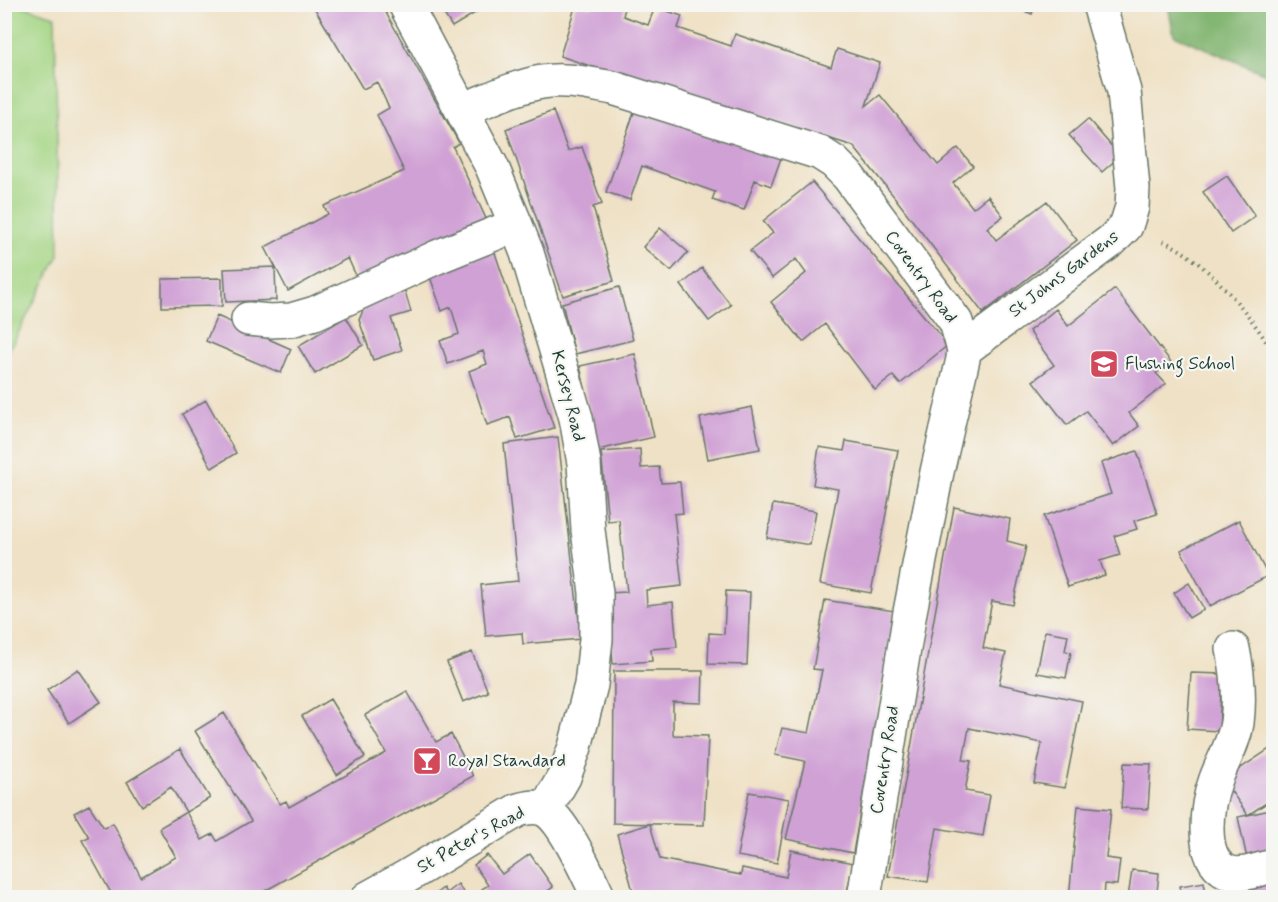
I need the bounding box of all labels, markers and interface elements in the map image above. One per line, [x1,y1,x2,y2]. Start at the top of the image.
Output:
street label: St Johns Gardens [1004,225,1124,323]
street label: Coventry Road [879,226,963,328]
street label: Kersey Road [545,348,591,444]
school or university icon: Flushing School [1088,348,1120,380]
place label: Flushing School [1125,352,1235,378]
street label: Coventry Road [865,704,905,816]
bar icon: Royal Standard [411,745,443,777]
place label: Royal Standard [448,749,566,773]
street label: St Peter's Road [413,801,529,879]

